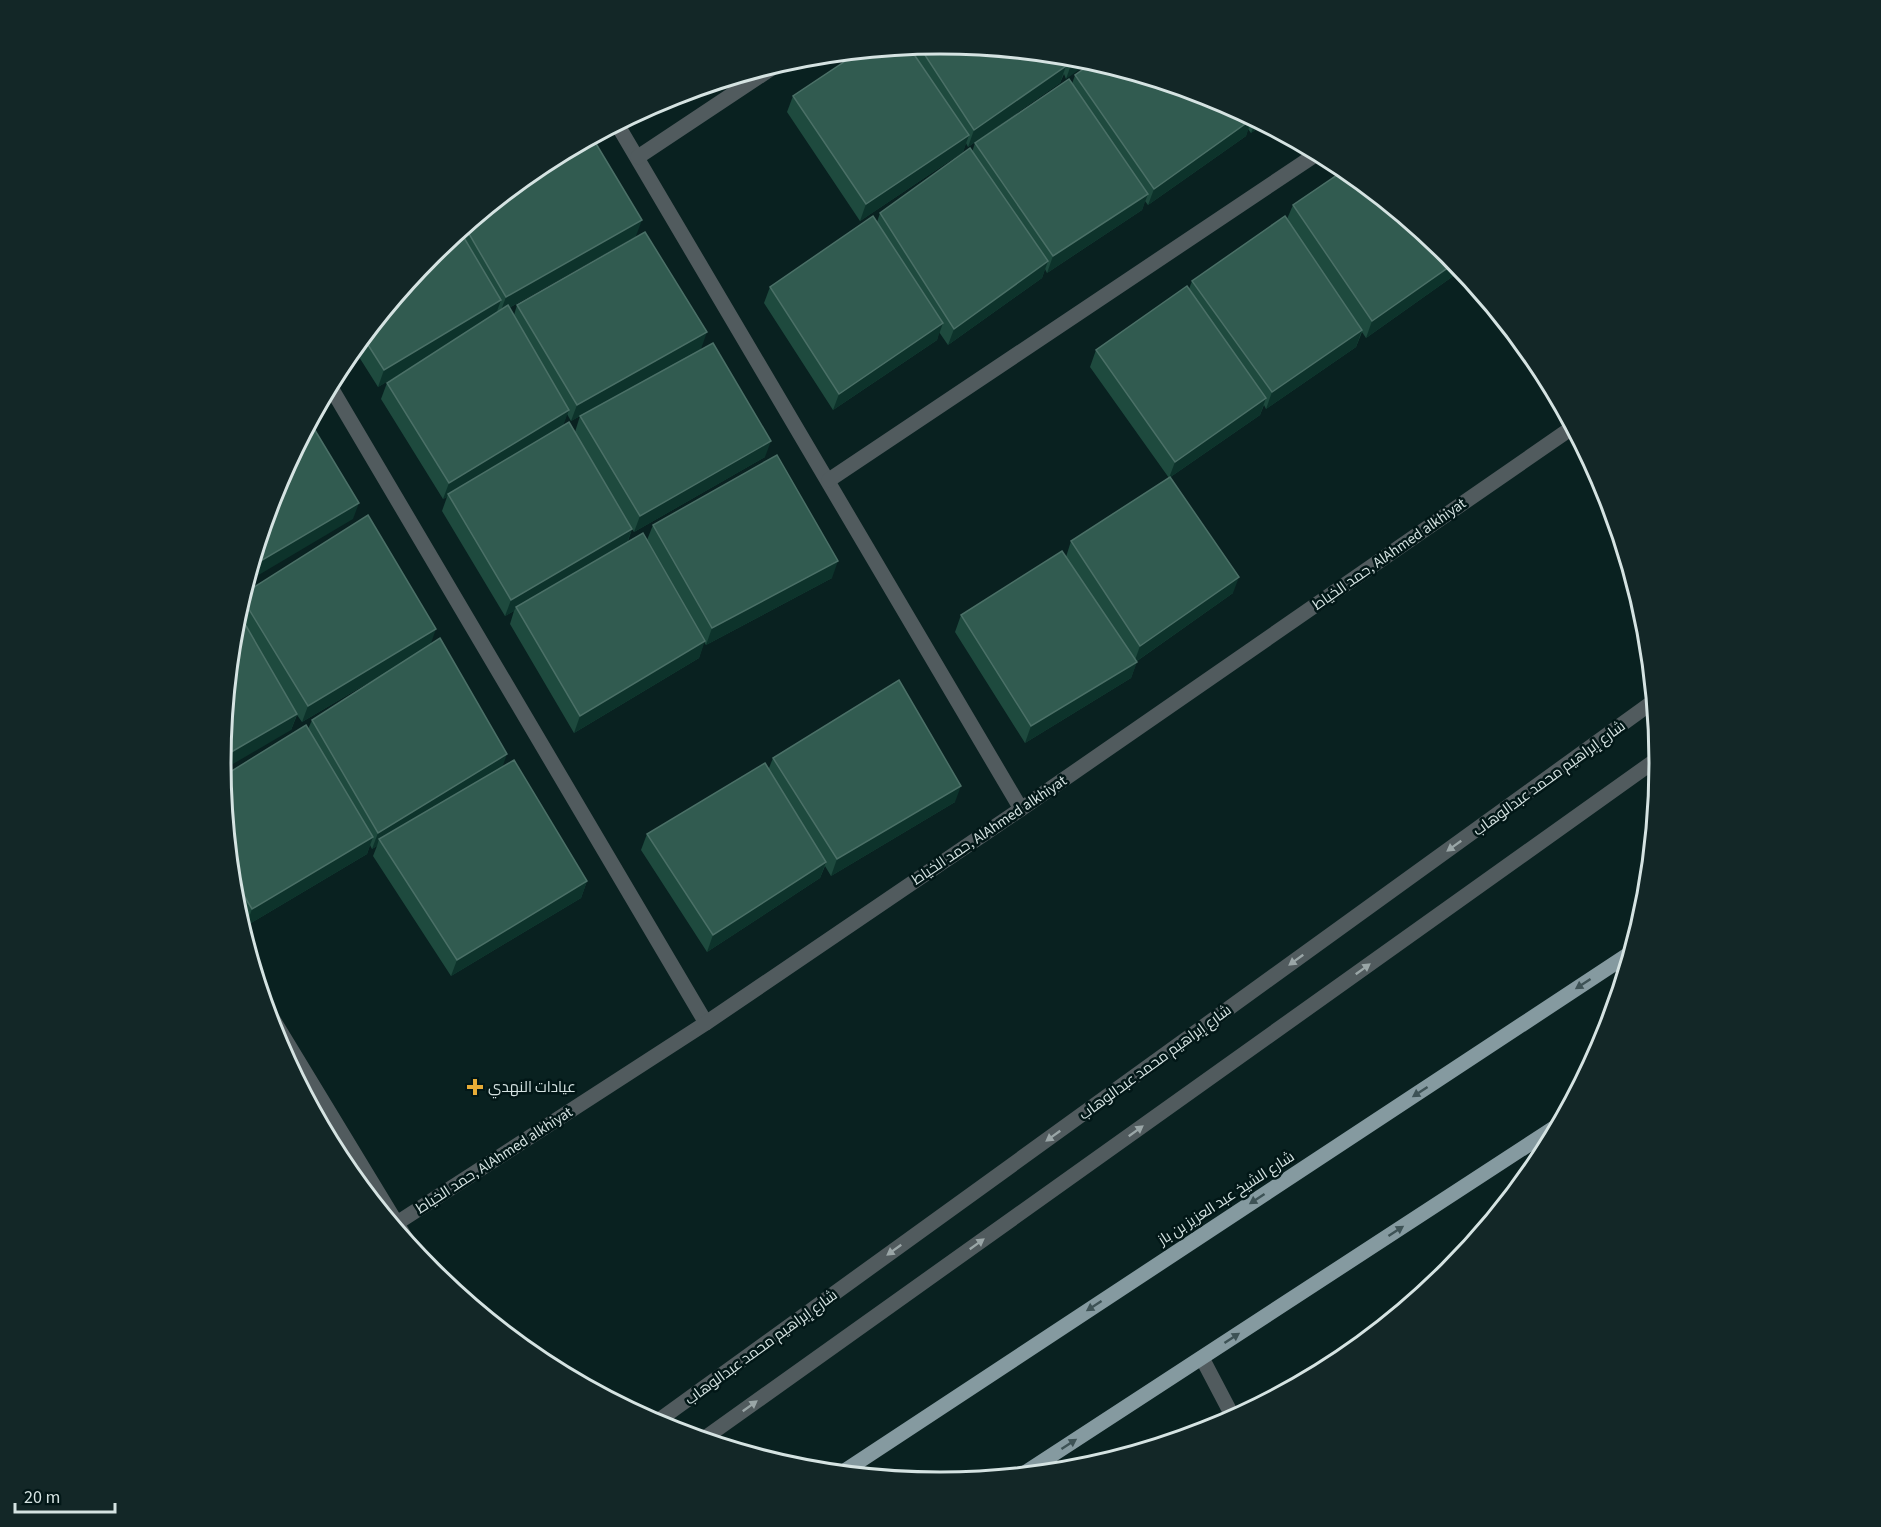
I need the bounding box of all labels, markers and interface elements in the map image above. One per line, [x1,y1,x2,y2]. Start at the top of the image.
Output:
street label: حمد الخياط, AlAhmed alkhiyat [1308,493,1470,615]
street label: شارع إبراهيم محمد عبدالوهاب [1469,716,1630,841]
street label: حمد الخياط, AlAhmed alkhiyat [908,771,1071,890]
one-way arrow [1446,840,1462,852]
one-way arrow [1288,954,1303,966]
one-way arrow [1355,964,1371,975]
one-way arrow [1575,979,1591,990]
street label: شارع إبراهيم محمد عبدالوهاب [1075,1000,1236,1125]
place label: عيادات النهدي [488,1077,576,1099]
marker: عيادات النهدي [466,1078,484,1096]
one-way arrow [1412,1086,1428,1097]
street label: حمد الخياط, AlAhmed alkhiyat [412,1102,577,1219]
one-way arrow [1127,1125,1143,1137]
one-way arrow [1045,1130,1061,1142]
street label: شارع الشيخ عبد العزيز بن باز [1153,1146,1299,1251]
one-way arrow [1249,1193,1266,1204]
one-way arrow [1387,1226,1404,1237]
one-way arrow [969,1238,985,1250]
one-way arrow [887,1244,903,1256]
street label: شارع إبراهيم محمد عبدالوهاب [681,1285,842,1410]
one-way arrow [1087,1300,1103,1312]
one-way arrow [1224,1332,1240,1343]
one-way arrow [742,1401,758,1412]
one-way arrow [1060,1438,1076,1450]
scale bar [15,1476,116,1514]
text: 20 m [24,1485,60,1510]

